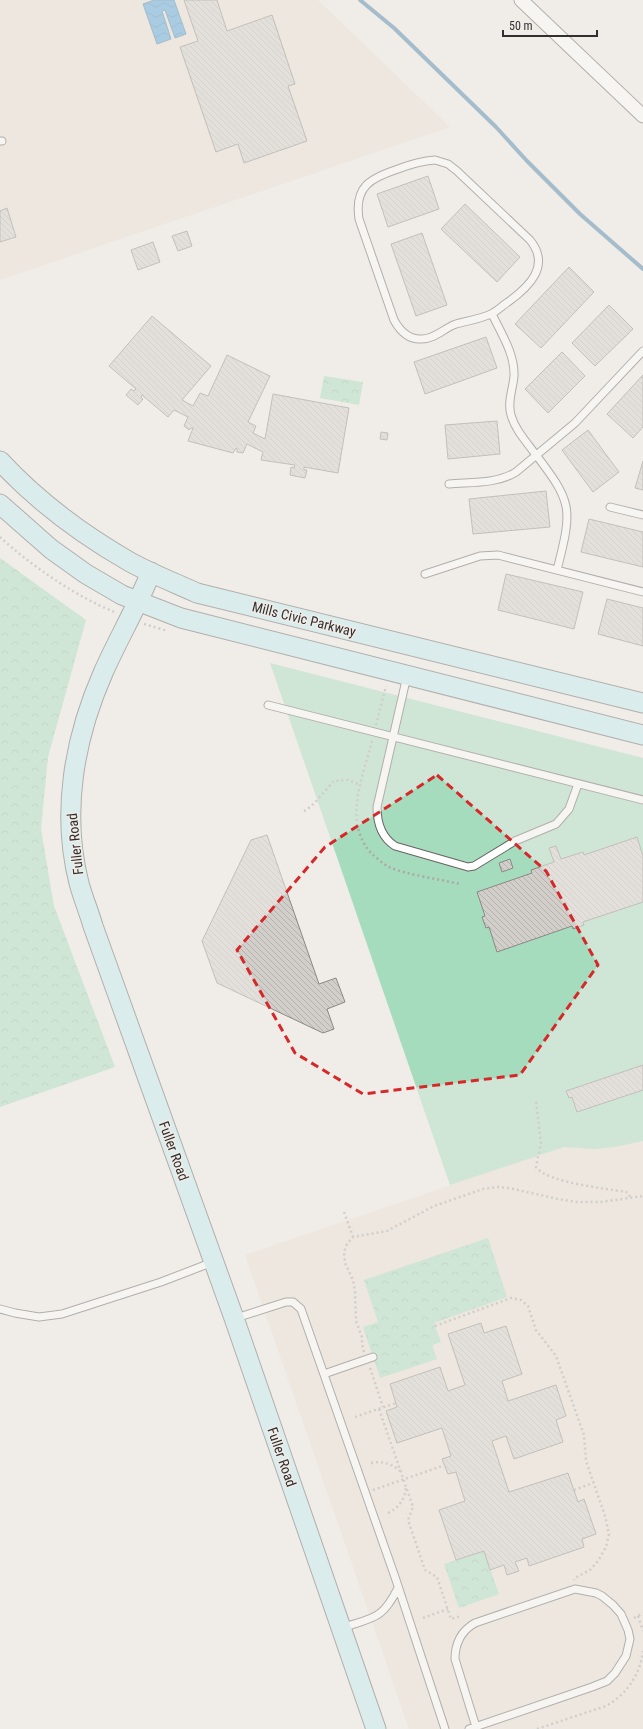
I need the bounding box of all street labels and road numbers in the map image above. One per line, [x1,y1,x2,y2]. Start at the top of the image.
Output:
street label: Mills Civic Parkway [250,598,358,640]
street label: Fuller Road [64,812,86,876]
street label: Fuller Road [156,1119,192,1183]
street label: Fuller Road [264,1425,300,1489]

